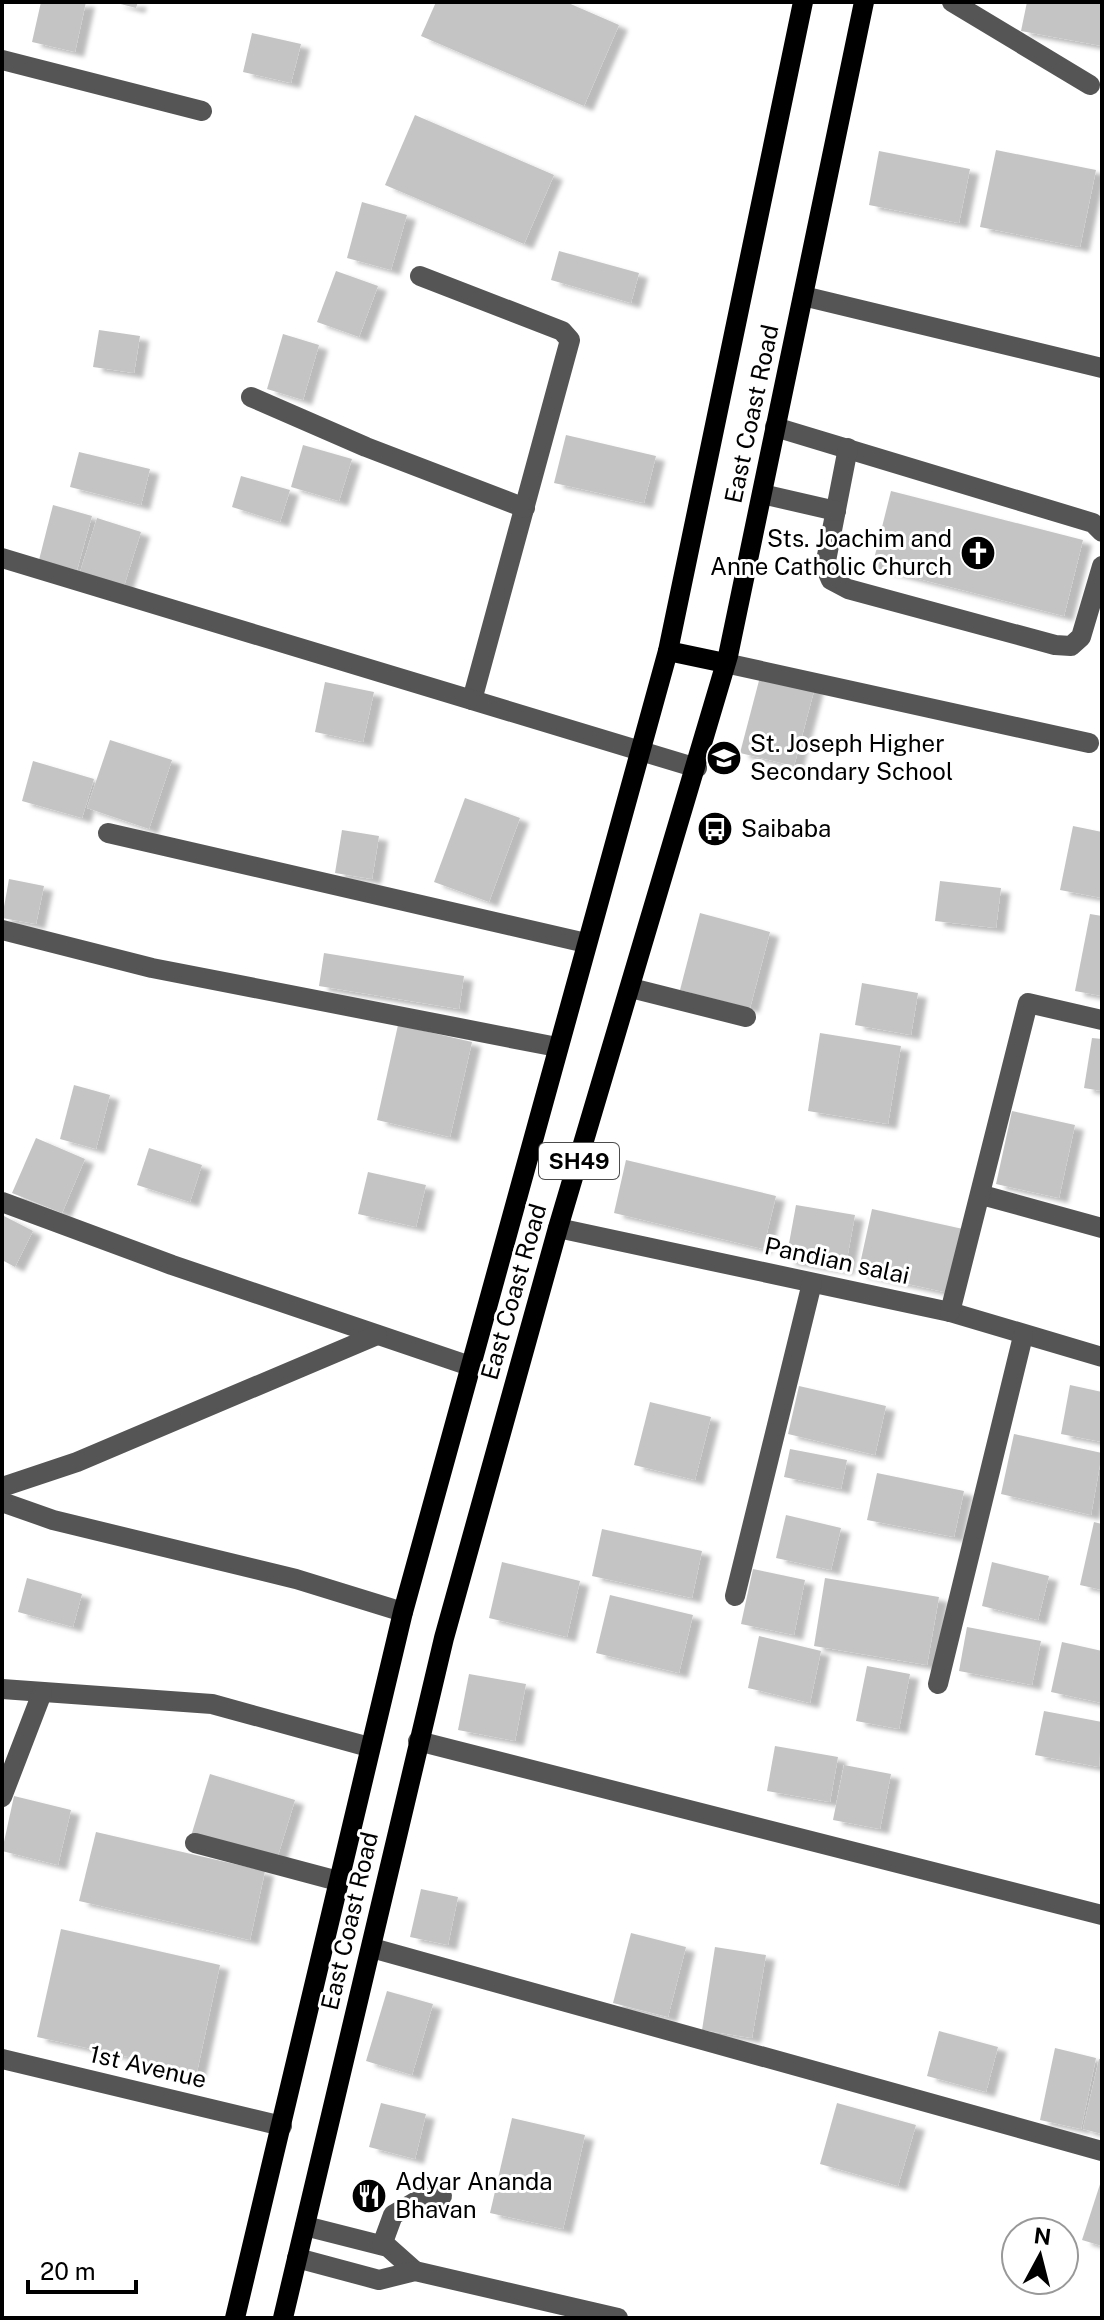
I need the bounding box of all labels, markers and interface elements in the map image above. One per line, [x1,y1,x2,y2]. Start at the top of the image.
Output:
street label: East Coast Road [718,322,784,506]
place label: Sts. Joachim and Anne Catholic Church [710,524,952,580]
church icon: Sts. Joachim and Anne Catholic Church [959,534,997,572]
place label: St. Joseph Higher Secondary School [750,729,953,785]
school or university icon: St. Joseph Higher Secondary School [705,739,743,777]
bus stop icon: Saibaba [696,810,734,848]
place label: Saibaba [741,814,831,842]
road number: SH49 [539,1143,619,1179]
street label: East Coast Road [475,1200,552,1383]
street label: Pandian salai [762,1231,912,1289]
street label: East Coast Road [315,1829,383,2013]
street label: 1st Avenue [87,2039,209,2093]
place label: Adyar Ananda Bhavan [395,2167,553,2223]
restaurant icon: Adyar Ananda Bhavan [350,2177,388,2215]
north arrow [1000,2216,1080,2296]
text: N [1032,2222,1053,2250]
scale bar [28,2244,136,2294]
text: 20 m [40,2257,96,2285]

